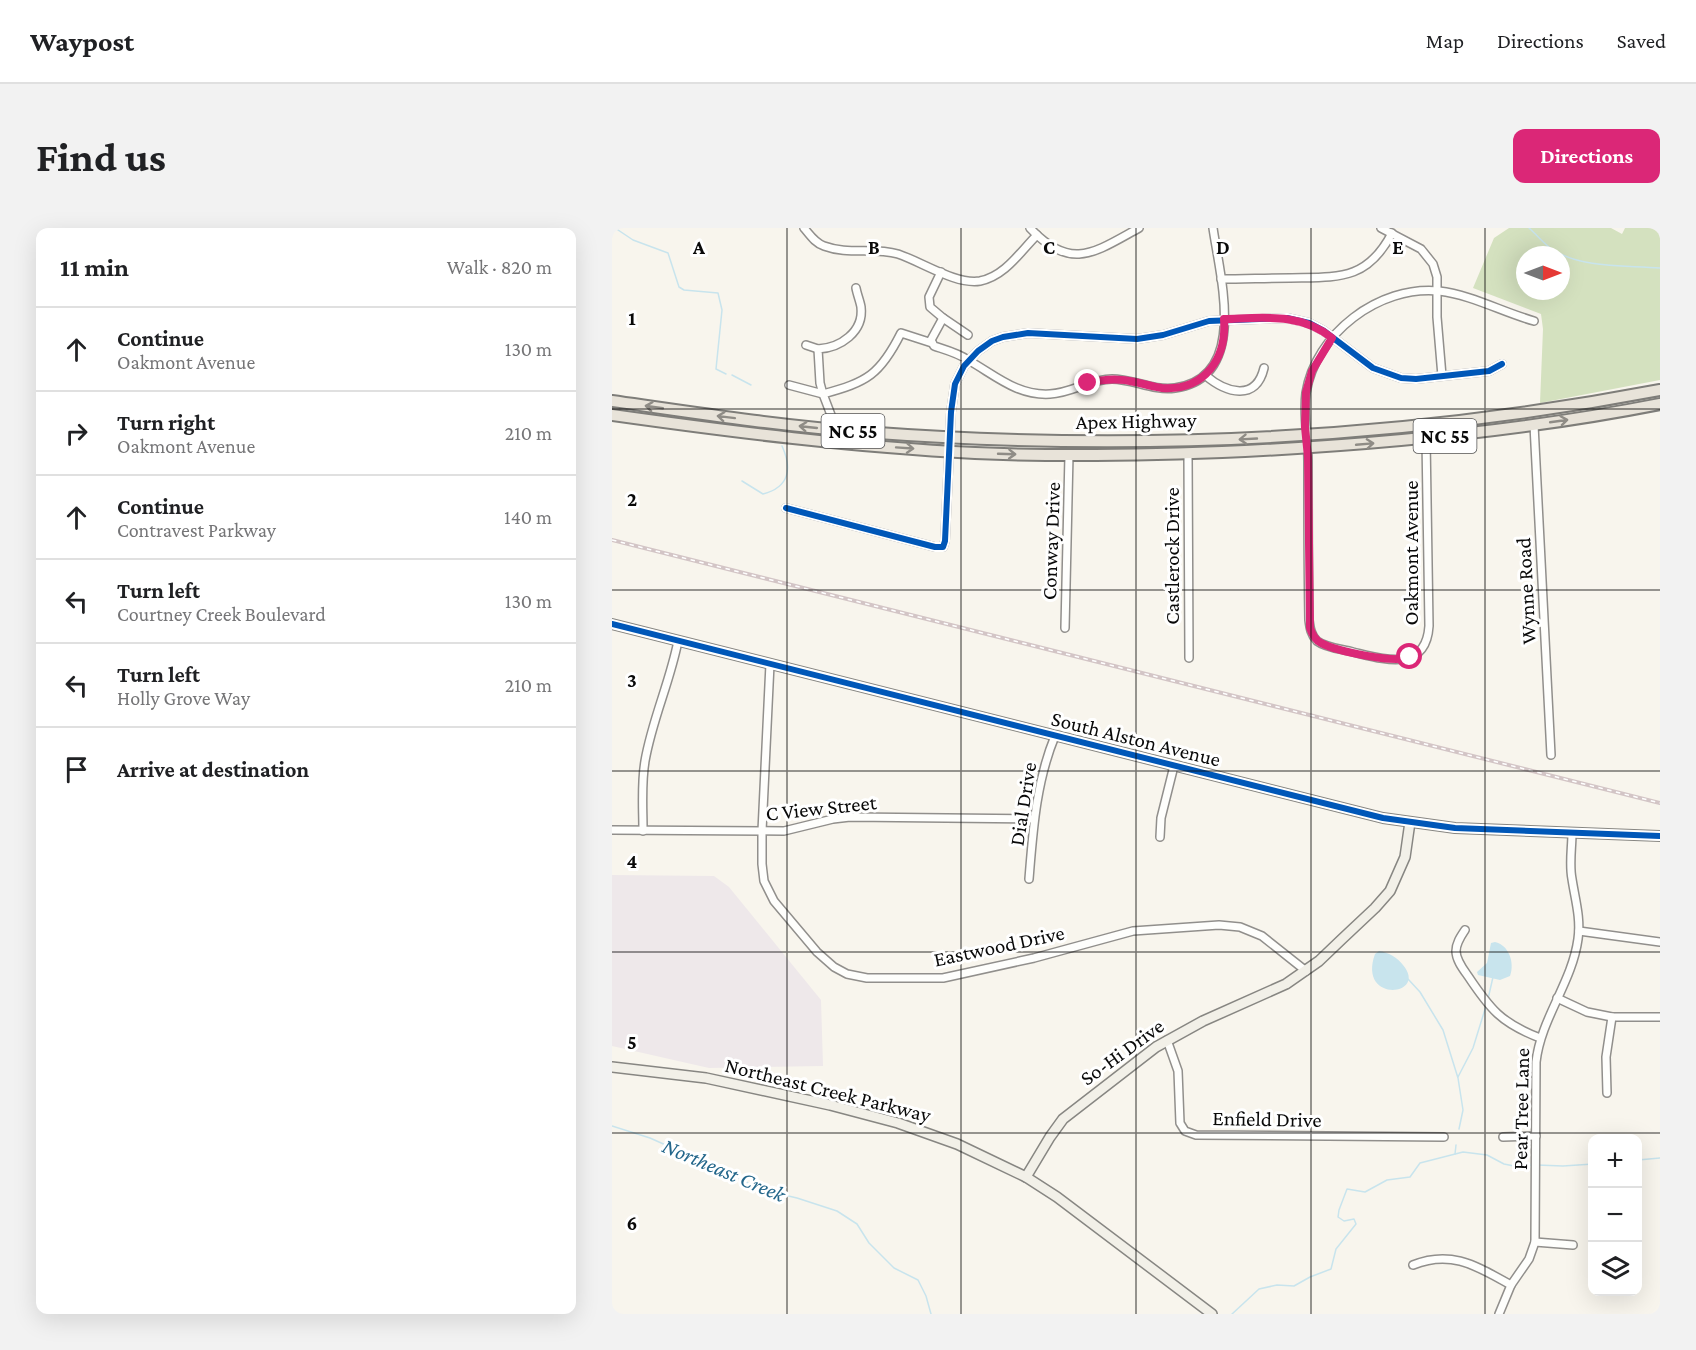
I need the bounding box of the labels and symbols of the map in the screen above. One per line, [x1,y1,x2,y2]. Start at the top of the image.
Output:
text: A [692,236,706,258]
text: B [868,236,880,258]
text: C [1043,236,1055,258]
text: D [1216,236,1230,258]
text: E [1392,236,1404,258]
north arrow [1516,246,1570,300]
text: 1 [628,307,636,329]
route end [1074,369,1100,395]
one-way arrow [645,402,665,413]
street label: Apex Highway [1075,408,1197,434]
one-way arrow [717,412,737,423]
road number: NC 55 [822,414,884,448]
one-way arrow [1549,416,1568,427]
road number: NC 55 [1414,419,1476,453]
one-way arrow [798,421,818,432]
one-way arrow [1238,433,1258,444]
one-way arrow [1355,438,1375,449]
one-way arrow [894,443,914,454]
one-way arrow [997,448,1017,460]
street label: Oakmont Avenue [1399,480,1423,626]
street label: Conway Drive [1037,482,1065,600]
street label: Castlerock Drive [1160,487,1184,625]
text: 2 [627,488,637,510]
street label: Wynne Road [1511,537,1541,645]
route start [1396,643,1422,669]
text: 3 [627,669,637,691]
street label: South Alston Avenue [1049,706,1223,772]
street label: Dial Drive [1005,760,1041,848]
street label: C View Street [764,790,879,826]
text: 4 [627,850,638,872]
street label: Eastwood Drive [931,920,1067,972]
street label: So-Hi Drive [1076,1014,1168,1090]
text: 5 [627,1031,637,1053]
street label: Pear Tree Lane [1508,1048,1534,1170]
street label: Northeast Creek Parkway [723,1053,934,1127]
street label: Enfield Drive [1212,1106,1322,1132]
water label: Northeast Creek [659,1133,791,1208]
text: 6 [627,1212,637,1234]

